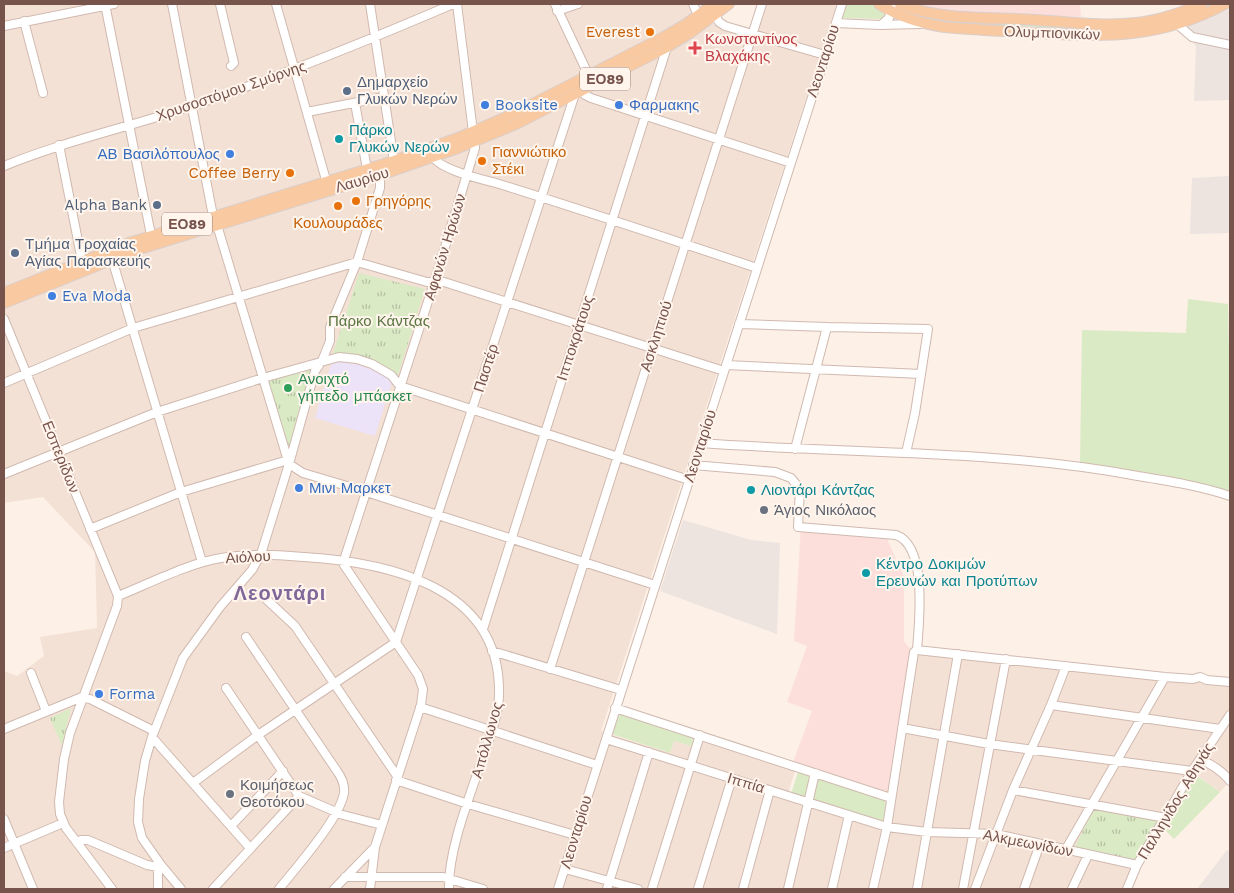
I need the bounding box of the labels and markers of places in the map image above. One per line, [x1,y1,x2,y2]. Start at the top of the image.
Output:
place label: Everest [586,23,641,41]
marker: Everest [644,26,656,38]
place label: Κωνσταντίνος Βλαχάκης [705,30,798,65]
marker: Κωνσταντίνος Βλαχάκης [689,42,701,54]
place label: Δημαρχείο Γλυκών Νερών [357,73,458,108]
marker: Δημαρχείο Γλυκών Νερών [341,85,353,97]
place label: Booksite [495,96,558,114]
place label: Φαρμακης [629,96,699,114]
marker: Booksite [479,99,491,111]
marker: Φαρμακης [613,99,625,111]
place label: Πάρκο Γλυκών Νερών [349,121,450,156]
marker: Πάρκο Γλυκών Νερών [333,133,345,145]
place label: Γιαννιώτικο Στέκι [492,143,566,178]
place label: ΑΒ Βασιλόπουλος [98,145,220,163]
marker: ΑΒ Βασιλόπουλος [224,148,236,160]
marker: Γιαννιώτικο Στέκι [476,155,488,167]
place label: Coffee Berry [188,164,280,182]
marker: Coffee Berry [284,167,296,179]
place label: Γρηγόρης [366,192,431,210]
marker: Γρηγόρης [350,195,362,207]
place label: Alpha Bank [64,196,147,214]
marker: Alpha Bank [151,199,163,211]
marker: Κουλουράδες [332,200,344,212]
place label: Κουλουράδες [293,214,383,232]
place label: Τμήμα Τροχαίας Αγίας Παρασκευής [25,235,151,270]
marker: Τμήμα Τροχαίας Αγίας Παρασκευής [9,247,21,259]
place label: Eva Moda [62,287,132,305]
marker: Eva Moda [46,290,58,302]
place label: Ανοιχτό γήπεδο μπάσκετ [298,370,412,405]
marker: Ανοιχτό γήπεδο μπάσκετ [282,382,294,394]
place label: Μινι Μαρκετ [309,479,391,497]
place label: Λιοντάρι Κάντζας [761,481,875,499]
marker: Μινι Μαρκετ [293,482,305,494]
marker: Λιοντάρι Κάντζας [745,484,757,496]
place label: Άγιος Νικόλαος [774,501,876,519]
marker: Άγιος Νικόλαος [758,504,770,516]
place label: Κέντρο Δοκιμών Ερευνών και Προτύπων [876,555,1038,590]
marker: Κέντρο Δοκιμών Ερευνών και Προτύπων [860,567,872,579]
place label: Forma [109,685,156,703]
marker: Forma [93,688,105,700]
place label: Κοιμήσεως Θεοτόκου [240,776,314,811]
marker: Κοιμήσεως Θεοτόκου [224,788,236,800]

